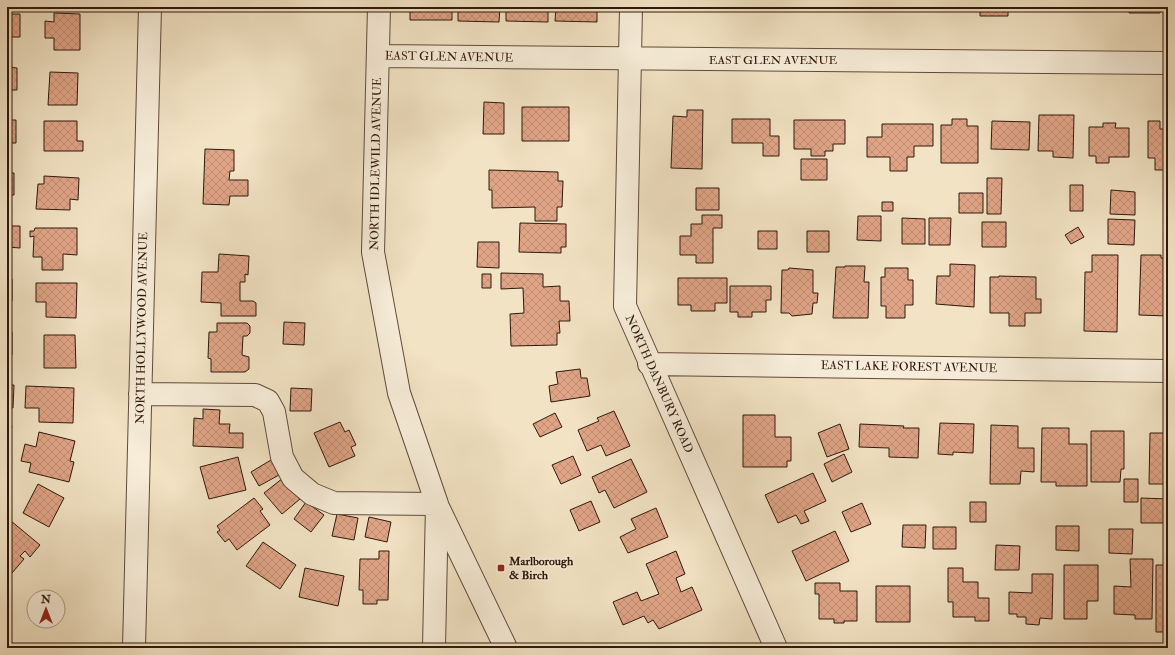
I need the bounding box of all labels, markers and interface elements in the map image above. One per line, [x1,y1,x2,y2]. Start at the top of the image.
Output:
street label: EAST GLEN AVENUE [385,48,514,66]
street label: EAST GLEN AVENUE [709,53,838,68]
street label: NORTH IDLEWILD AVENUE [367,77,385,251]
street label: NORTH HOLLYWOOD AVENUE [133,232,151,424]
street label: NORTH DANBURY ROAD [622,312,696,456]
street label: EAST LAKE FOREST AVENUE [821,358,998,376]
place label: Marlborough & Birch [508,554,574,583]
marker: Marlborough & Birch [496,563,506,573]
north arrow [26,589,66,629]
text: N [40,593,52,606]

